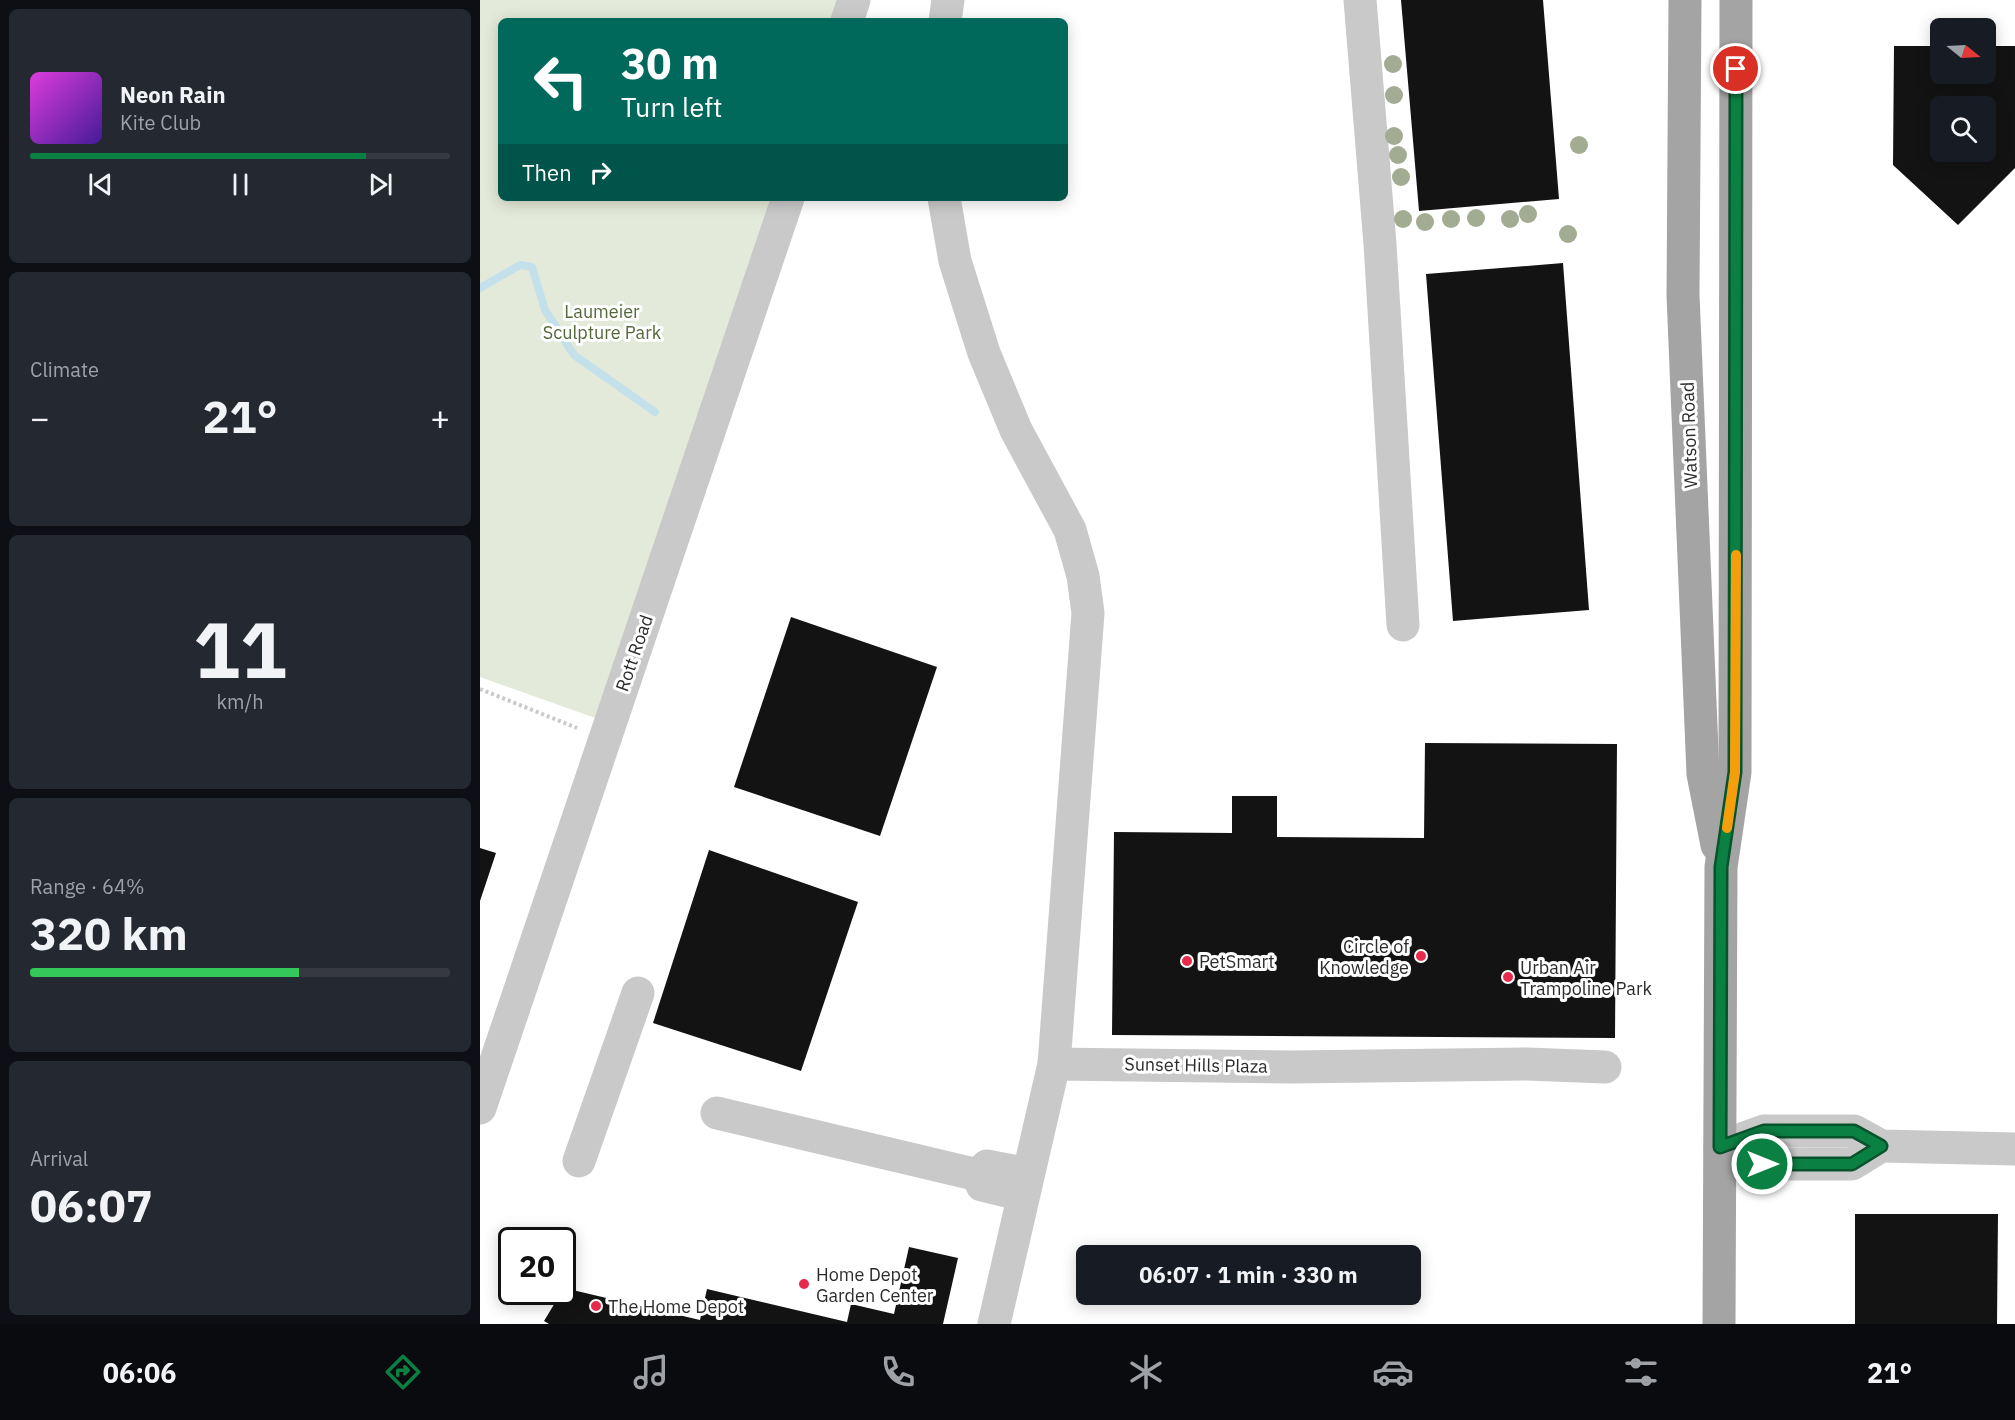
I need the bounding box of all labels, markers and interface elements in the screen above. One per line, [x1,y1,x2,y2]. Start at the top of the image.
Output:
north arrow [1930,18,1996,84]
map controls [1930,18,1996,162]
text: 30 m [621,36,719,91]
icon: left [522,42,600,120]
pin [1710,43,1761,94]
icon: arrive [1719,52,1752,85]
text: Neon Rain [120,80,226,109]
text: Turn left [621,89,722,124]
button: search [1930,96,1996,162]
text: Kite Club [120,109,201,136]
icon: right [584,156,617,189]
text: Then [522,158,572,187]
icon: previous [84,168,117,201]
icon: pause [224,168,257,201]
icon: next [364,168,397,201]
park label: Laumeier Sculpture Park [543,300,662,344]
text: Climate [30,356,99,383]
street label: Watson Road [1676,381,1702,489]
text: 21° [202,387,278,445]
text: − [30,396,50,439]
text: + [430,396,450,439]
text: 11 [193,598,287,699]
street label: Rott Road [610,612,658,694]
text: km/h [216,688,264,715]
text: Range · 64% [30,873,145,900]
text: 320 km [30,904,188,962]
place label: Circle of Knowledge [1319,935,1409,979]
marker: Circle of Knowledge [1414,949,1428,963]
place label: PetSmart [1199,950,1275,973]
marker: PetSmart [1180,954,1194,968]
place label: Urban Air Trampoline Park [1520,956,1653,1000]
marker: Urban Air Trampoline Park [1501,970,1515,984]
street label: Sunset Hills Plaza [1124,1052,1268,1078]
position arrow [1730,1132,1794,1196]
text: Arrival [30,1145,88,1172]
text: 06:07 [30,1176,153,1234]
speed limit sign: 20 [498,1227,576,1305]
text: 06:07 · 1 min · 330 m [1139,1260,1358,1289]
place label: Home Depot Garden Center [816,1263,934,1307]
marker: Home Depot Garden Center [797,1277,811,1291]
place label: The Home Depot [608,1295,744,1318]
marker: The Home Depot [589,1299,603,1313]
icon: directions [382,1351,424,1393]
icon: music [630,1351,672,1393]
icon: phone [877,1351,919,1393]
icon: climate [1125,1351,1167,1393]
icon: car [1372,1351,1414,1393]
icon: filters [1620,1351,1662,1393]
text: 06:06 [103,1355,176,1390]
text: 21° [1867,1355,1912,1390]

